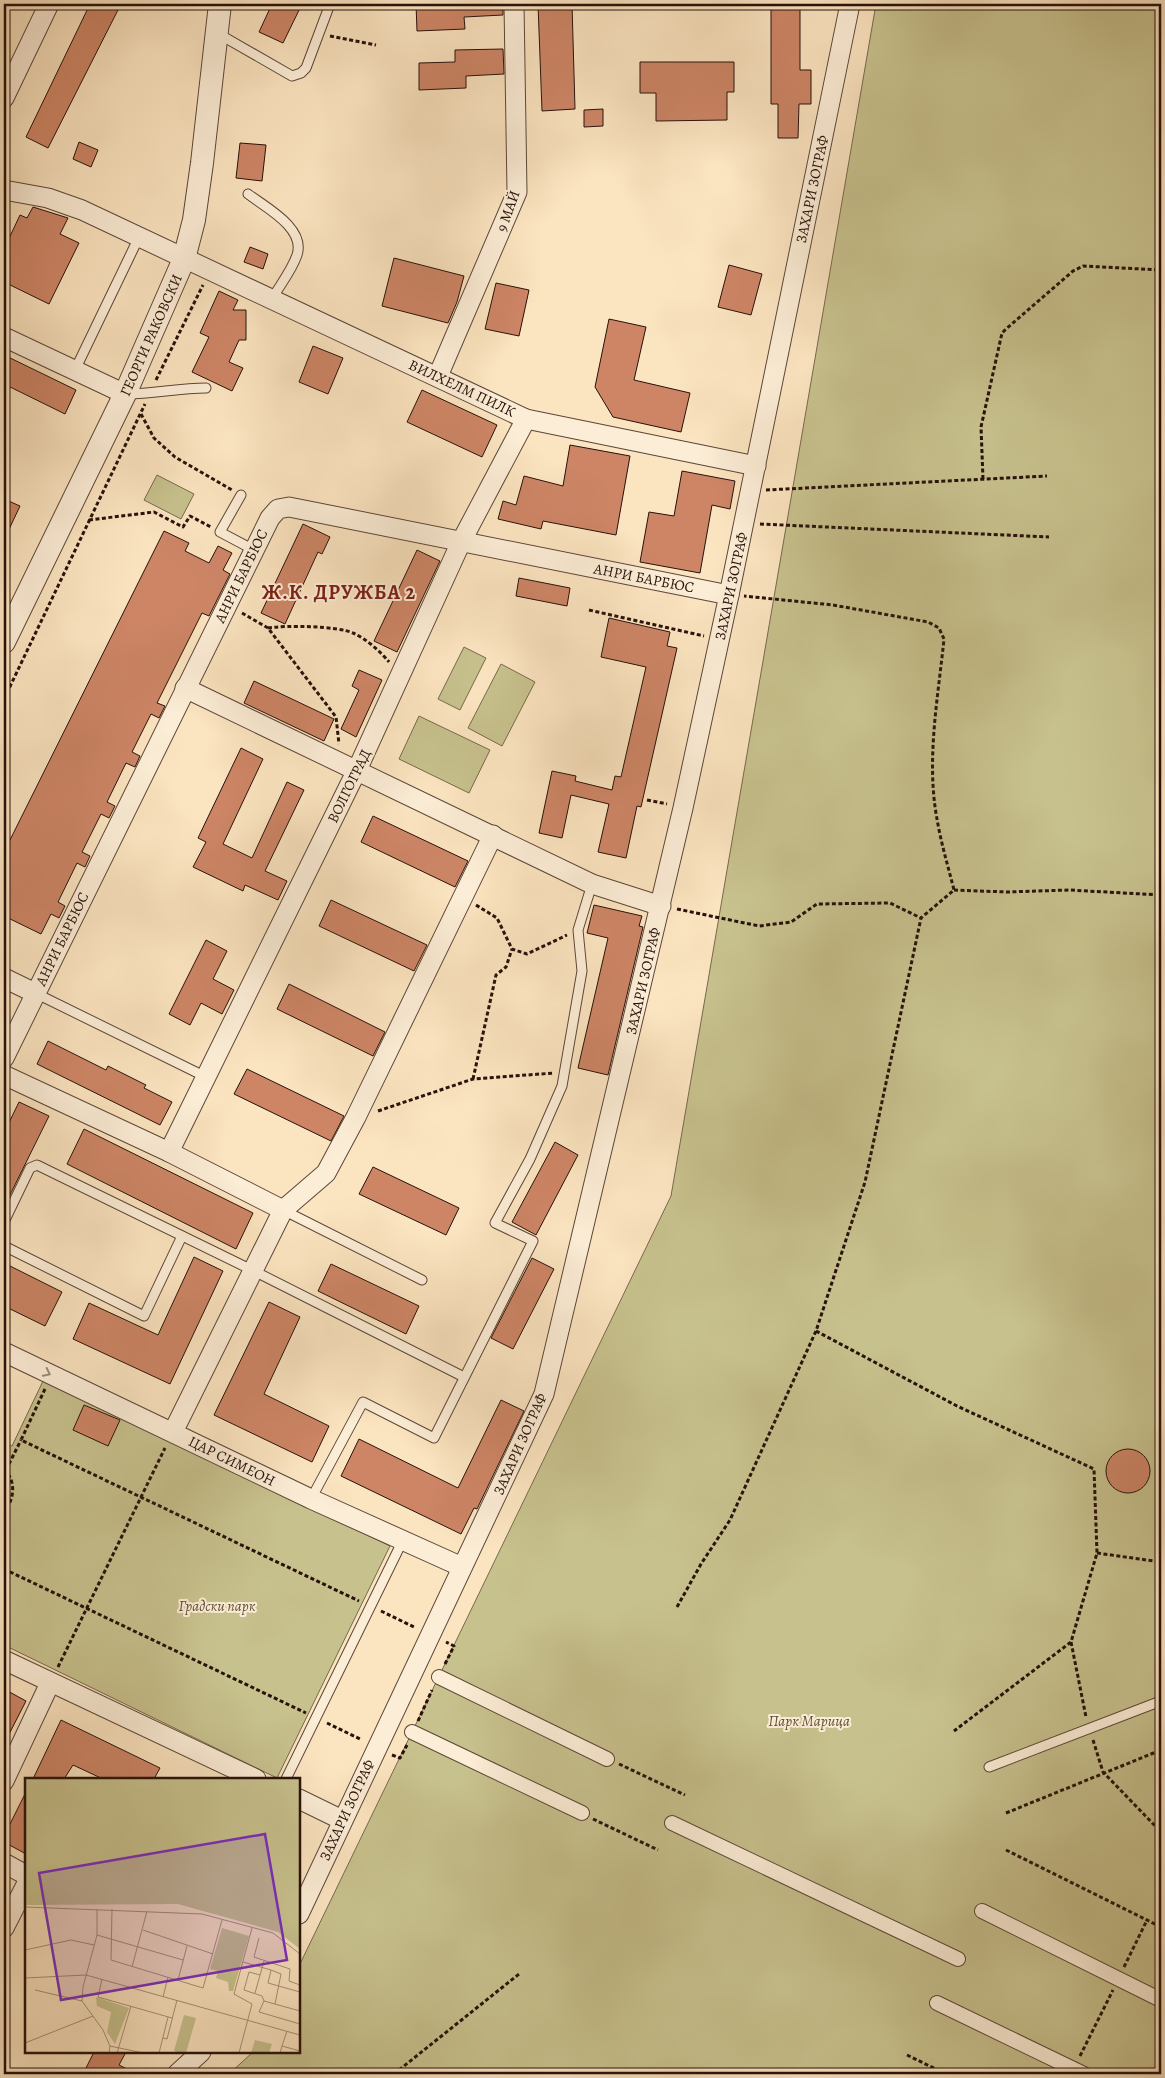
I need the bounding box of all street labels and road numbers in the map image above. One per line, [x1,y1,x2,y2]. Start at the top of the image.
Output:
street label: ЗАХАРИ ЗОГРАФ [791,133,833,245]
street label: 9 МАЙ [491,188,525,234]
street label: ГЕОРГИ РАКОВСКИ [115,271,187,399]
street label: ВИЛХЕЛМ ПИЛК [405,355,519,422]
street label: АНРИ БАРБЮС [209,526,272,627]
street label: ЗАХАРИ ЗОГРАФ [710,530,752,642]
street label: АНРИ БАРБЮС [591,558,696,598]
street label: ВОЛГОГРАД [322,746,376,826]
street label: АНРИ БАРБЮС [30,889,93,990]
street label: ЗАХАРИ ЗОГРАФ [621,925,665,1037]
street label: ЗАХАРИ ЗОГРАФ [489,1389,552,1498]
street label: ЦАР СИМЕОН [185,1431,279,1491]
street label: ЗАХАРИ ЗОГРАФ [315,1756,379,1864]

